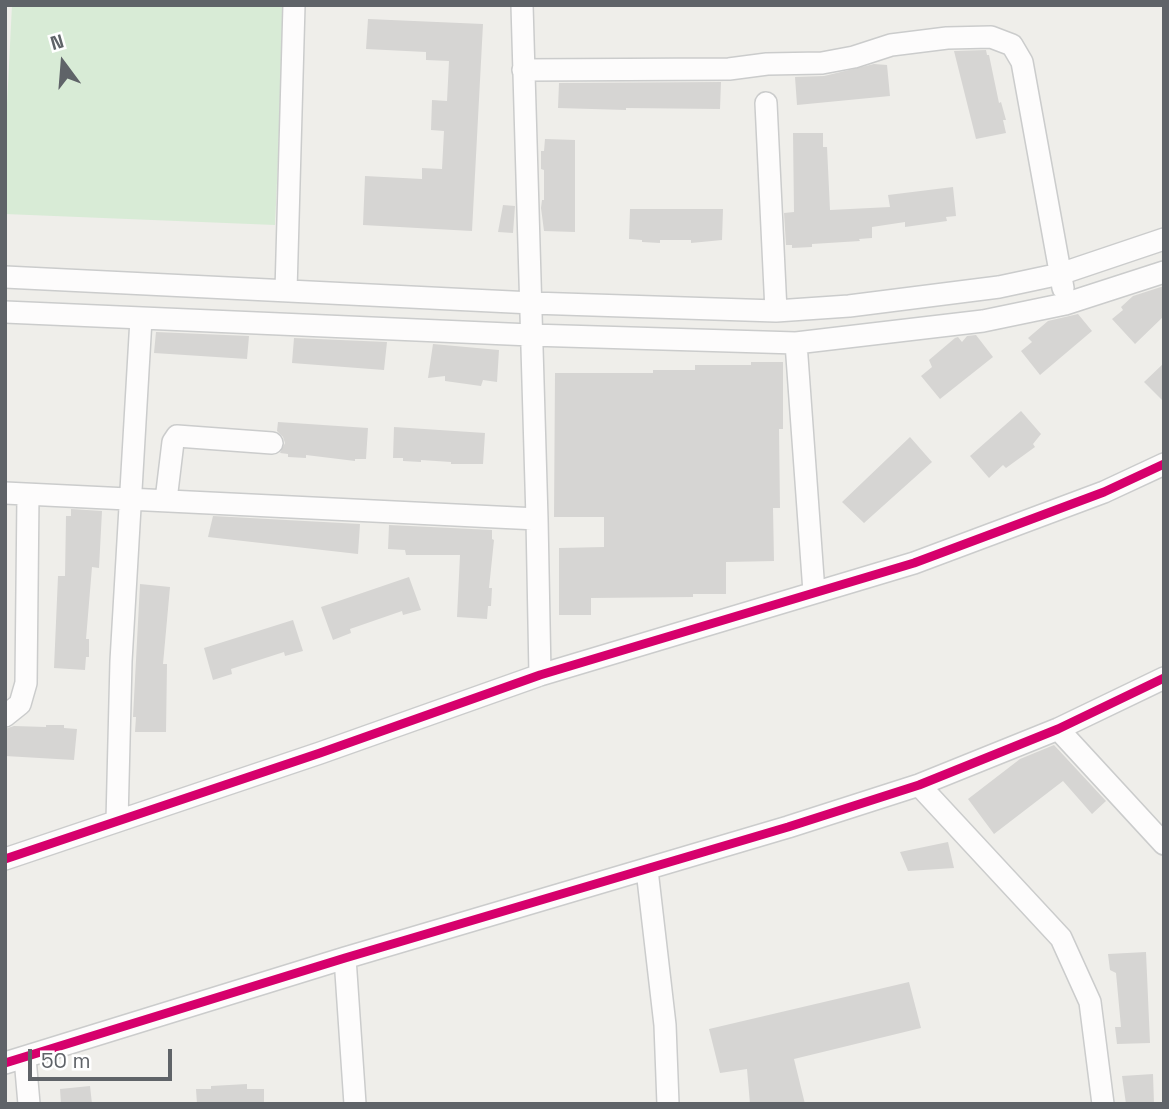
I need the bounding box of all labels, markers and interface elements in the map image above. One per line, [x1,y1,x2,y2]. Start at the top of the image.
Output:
north arrow [28,28,98,98]
text: N [48,29,67,56]
scale bar [32,1036,175,1080]
text: 50 m [41,1047,91,1074]

